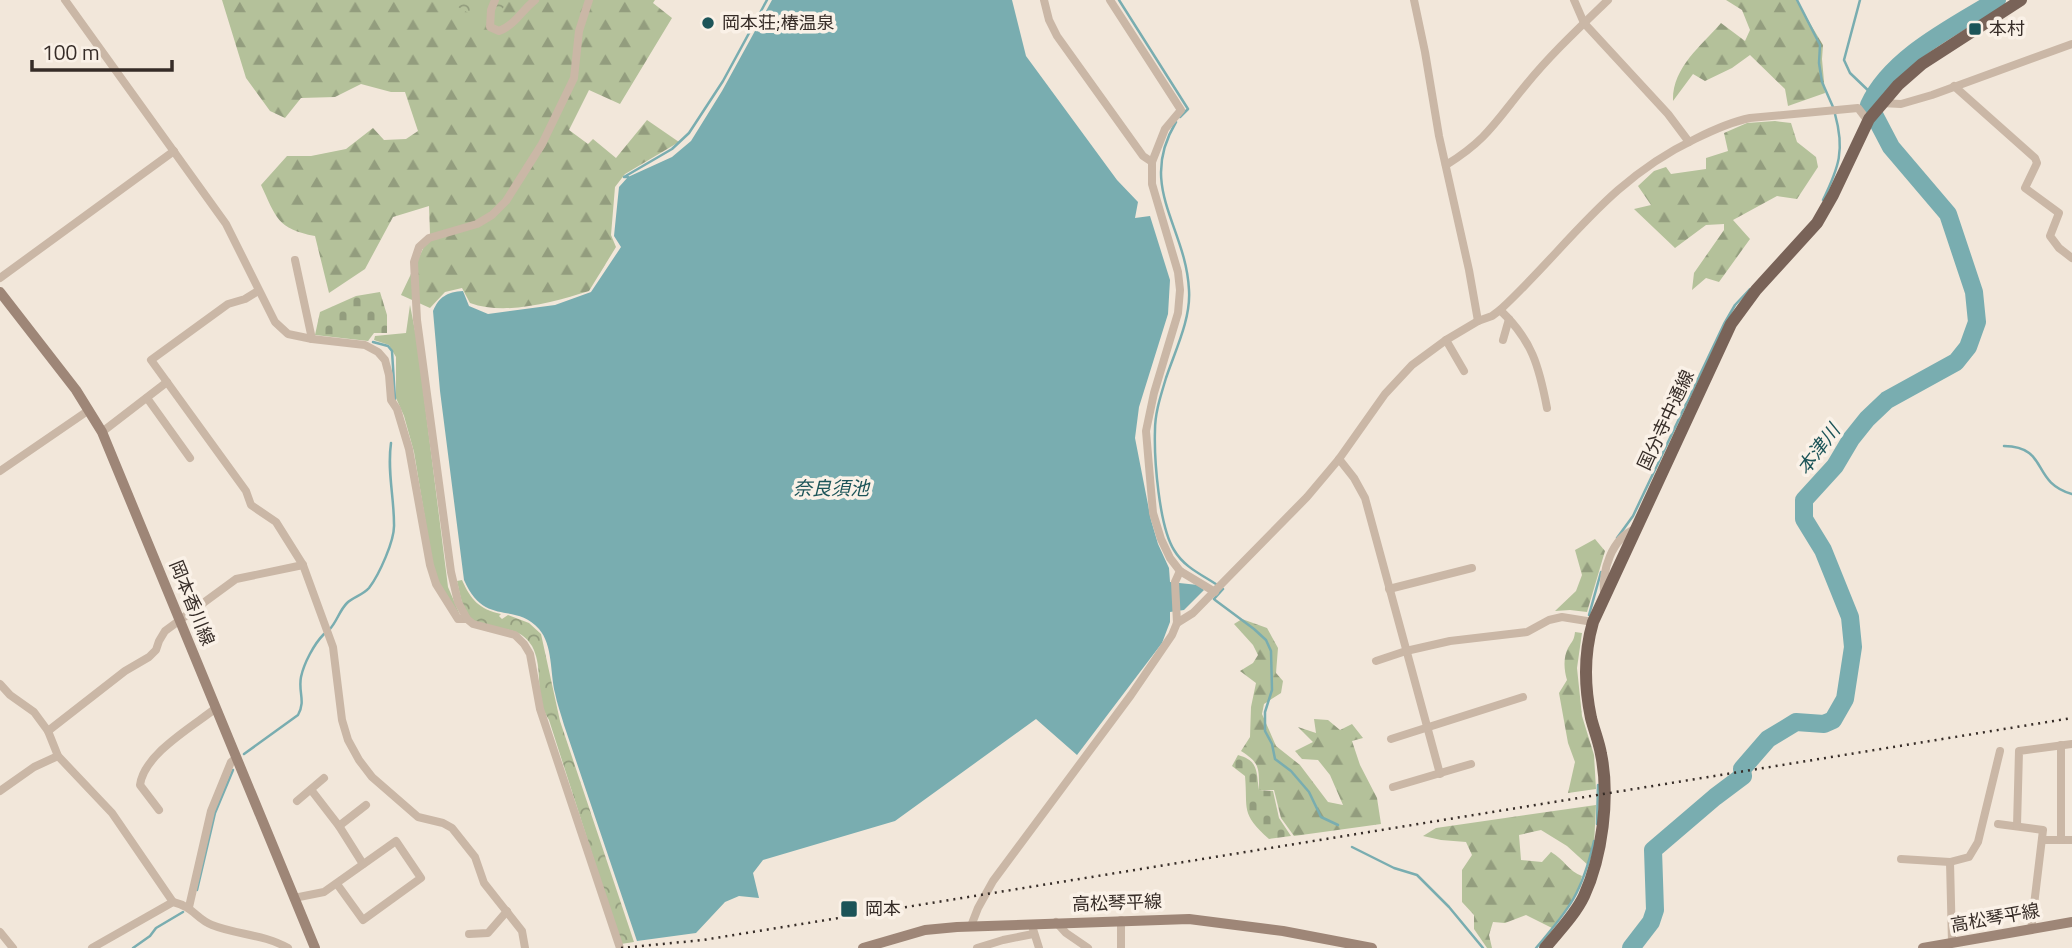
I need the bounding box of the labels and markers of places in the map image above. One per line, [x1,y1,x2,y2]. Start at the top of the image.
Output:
place label: 岡本荘;椿温泉 [722,9,834,36]
marker: 岡本荘;椿温泉 [700,15,716,31]
place label: 本村 [1989,15,2025,42]
marker: 本村 [1967,21,1983,37]
place label: 岡本 [865,895,901,922]
marker: 岡本 [839,899,859,919]

